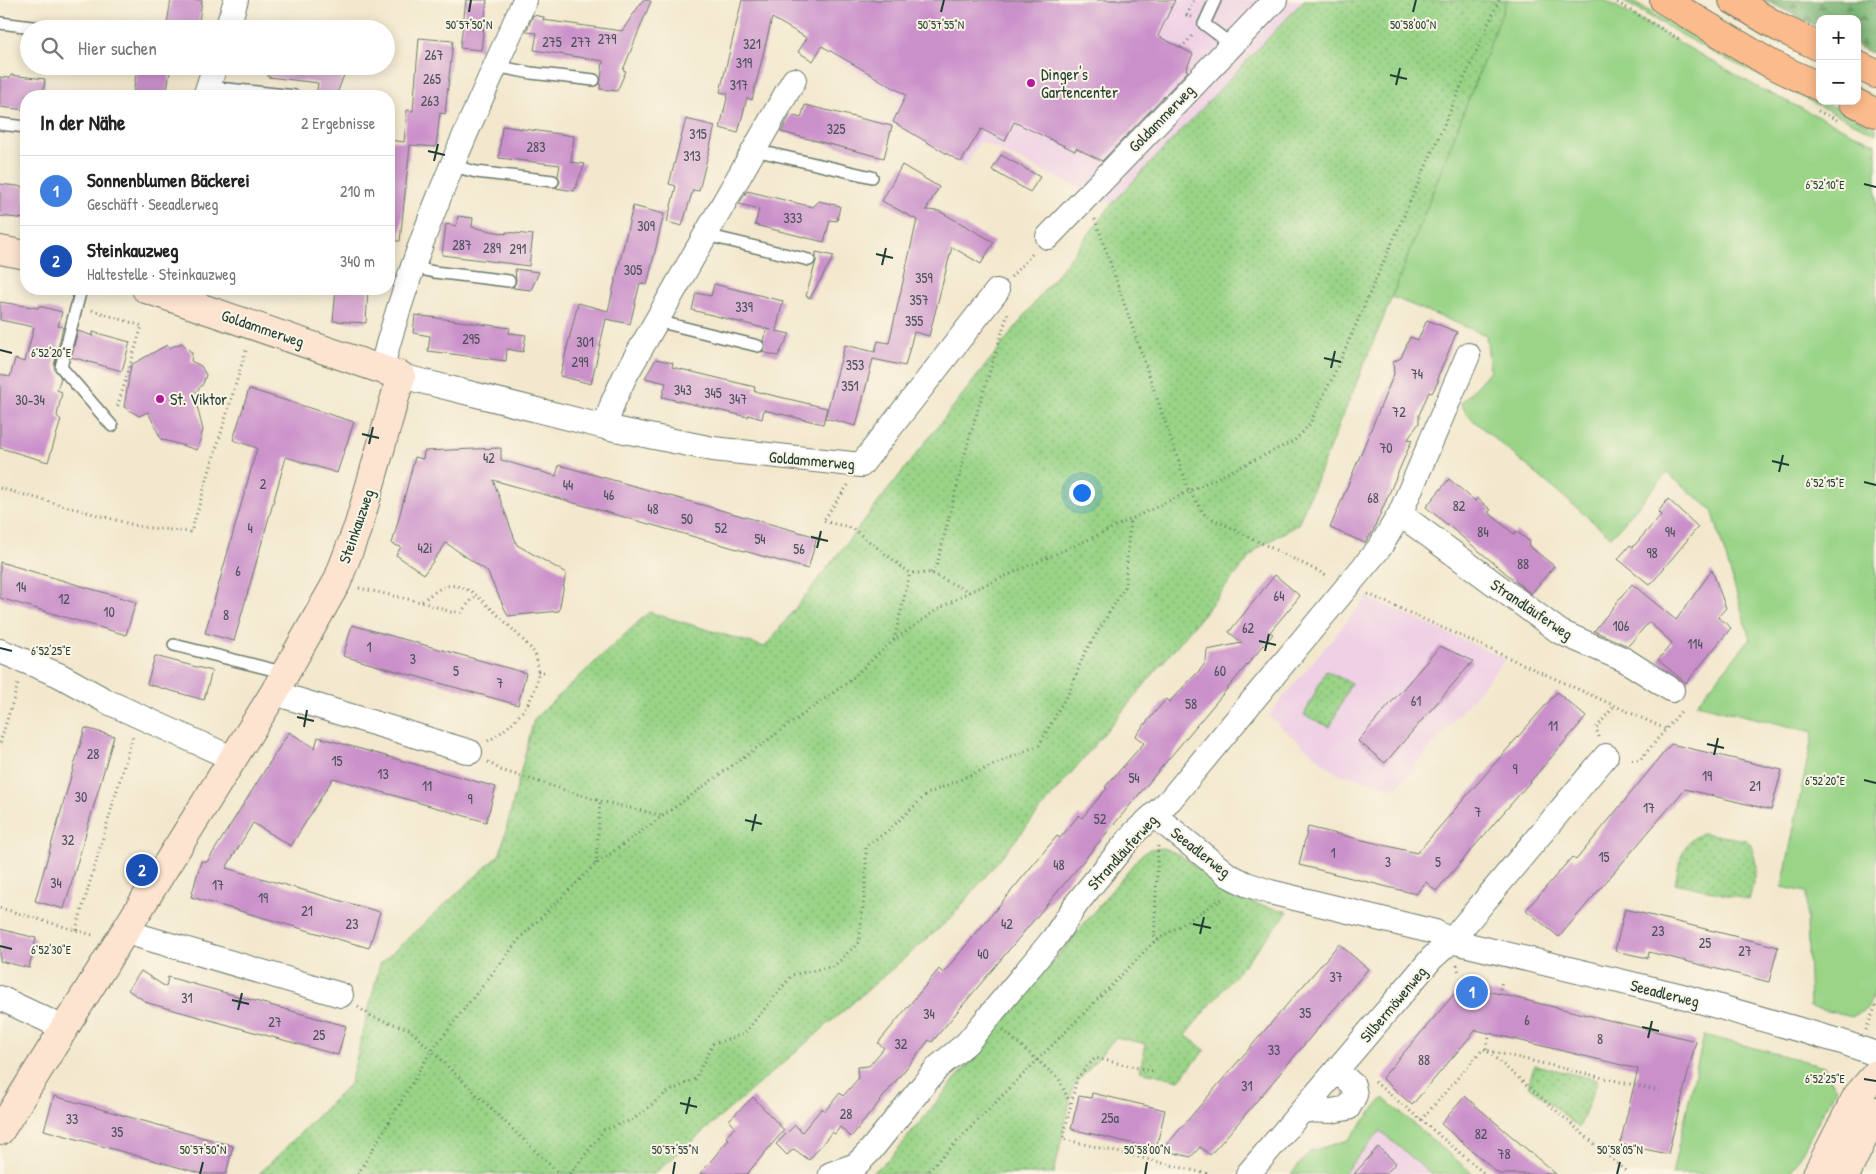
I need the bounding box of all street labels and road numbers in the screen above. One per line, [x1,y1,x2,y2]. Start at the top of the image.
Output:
street label: Goldammerweg [1123,79,1199,157]
street label: Goldammerweg [219,304,307,352]
street label: Goldammerweg [768,445,856,475]
street label: Steinkauzweg [333,486,379,566]
street label: Strandläuferweg [1487,573,1577,645]
street label: Strandläuferweg [1082,809,1162,895]
street label: Seeadlerweg [1167,822,1235,882]
street label: Silbermöwenweg [1355,961,1431,1047]
street label: Seeadlerweg [1628,974,1702,1012]

